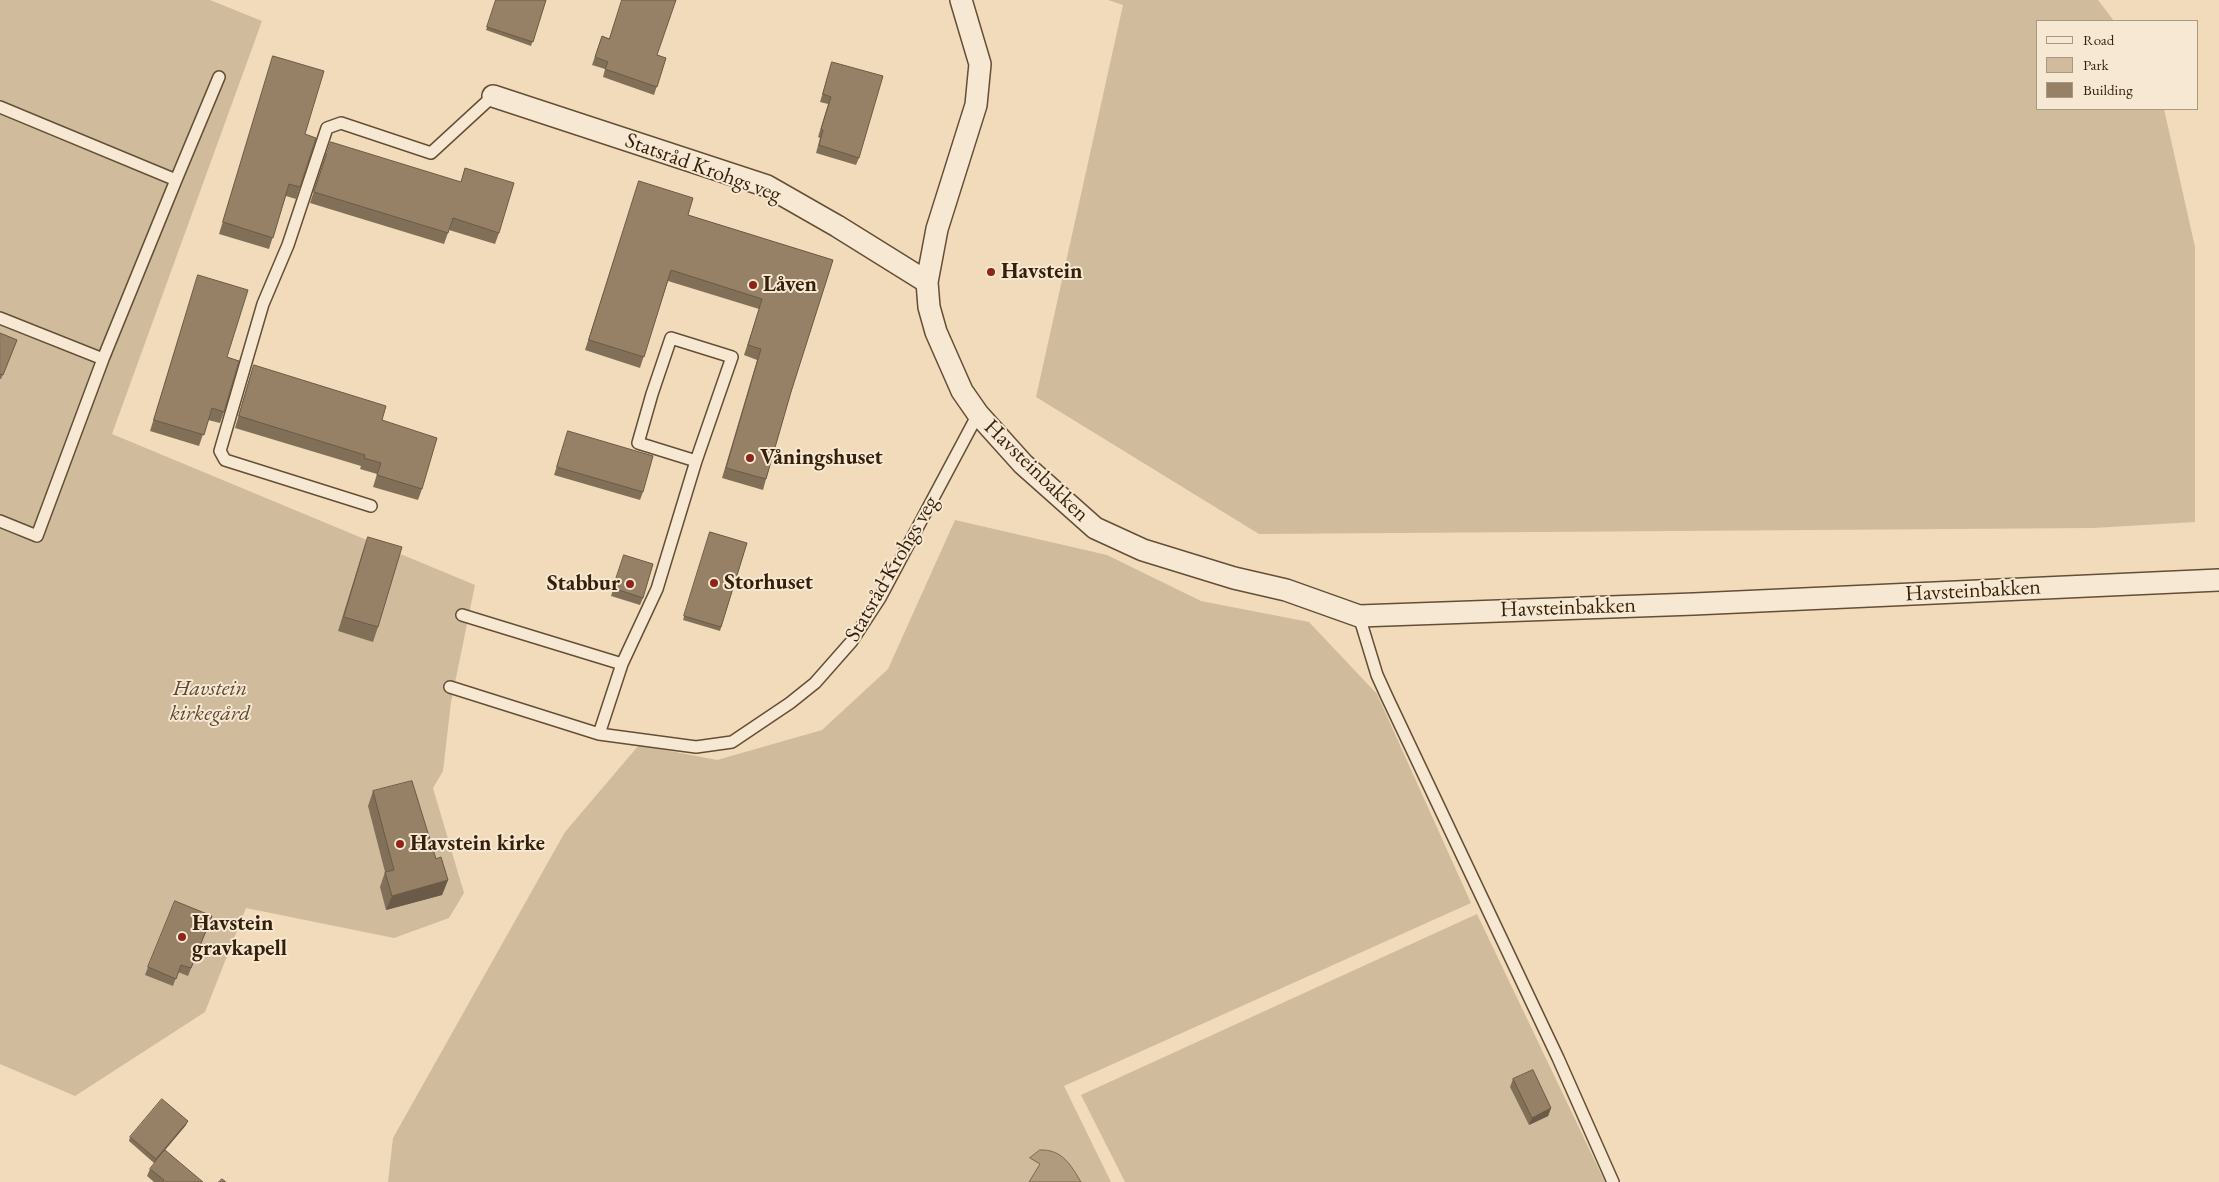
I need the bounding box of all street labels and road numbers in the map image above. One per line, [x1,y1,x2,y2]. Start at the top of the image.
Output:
street label: Statsråd Krohgs veg [621,128,785,208]
street label: Havsteinbakken [978,414,1094,528]
street label: Statsråd Krohgs veg [840,491,944,647]
street label: Havsteinbakken [1904,574,2042,608]
street label: Havsteinbakken [1500,592,1636,624]

